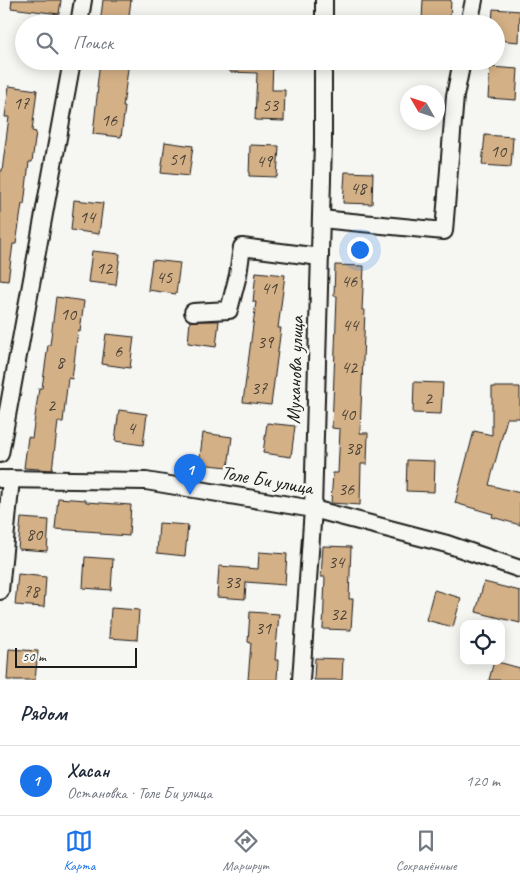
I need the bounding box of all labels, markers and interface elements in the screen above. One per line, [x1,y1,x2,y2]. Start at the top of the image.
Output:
search box [15,15,505,70]
icon: search [33,29,61,57]
text: Поиск [73,31,113,55]
north arrow [400,85,445,130]
house number: 17 [13,92,30,114]
house number: 53 [262,94,280,116]
house number: 16 [101,109,118,131]
house number: 10 [490,140,508,162]
house number: 51 [169,148,186,170]
house number: 49 [256,150,274,172]
house number: 48 [350,177,368,199]
house number: 14 [79,206,97,228]
your location [347,237,373,263]
house number: 12 [96,257,114,279]
house number: 45 [156,266,173,288]
house number: 46 [341,270,358,292]
house number: 41 [261,277,278,299]
house number: 10 [60,303,78,325]
street label: Муханова улица [281,314,309,425]
house number: 44 [342,314,360,336]
house number: 39 [257,331,275,353]
house number: 6 [114,340,123,362]
house number: 8 [56,351,66,373]
house number: 42 [341,356,359,378]
house number: 37 [251,377,268,399]
house number: 2 [424,387,434,409]
house number: 2 [47,394,57,416]
house number: 40 [339,403,357,425]
house number: 4 [127,417,137,439]
house number: 38 [345,437,363,459]
pin: 1 [174,454,206,495]
street label: Толе Би улица [219,460,317,501]
house number: 36 [338,478,355,500]
house number: 80 [26,523,44,545]
house number: 34 [328,551,346,573]
house number: 33 [224,571,242,593]
house number: 78 [23,580,41,602]
house number: 32 [330,603,348,625]
house number: 31 [255,617,272,639]
map controls [460,620,505,665]
button: locate [460,620,505,665]
scale bar [15,645,138,668]
text: 50 m [22,648,46,665]
text: Рядом [20,700,67,726]
text: Хасан [67,759,109,783]
text: 1 [32,771,40,791]
text: 120 m [466,771,500,791]
text: Остановка · Толе Би улица [67,783,212,803]
tab: Карта [63,827,96,874]
tab: Маршрут [222,827,269,874]
tab: Сохранённые [396,827,456,874]

